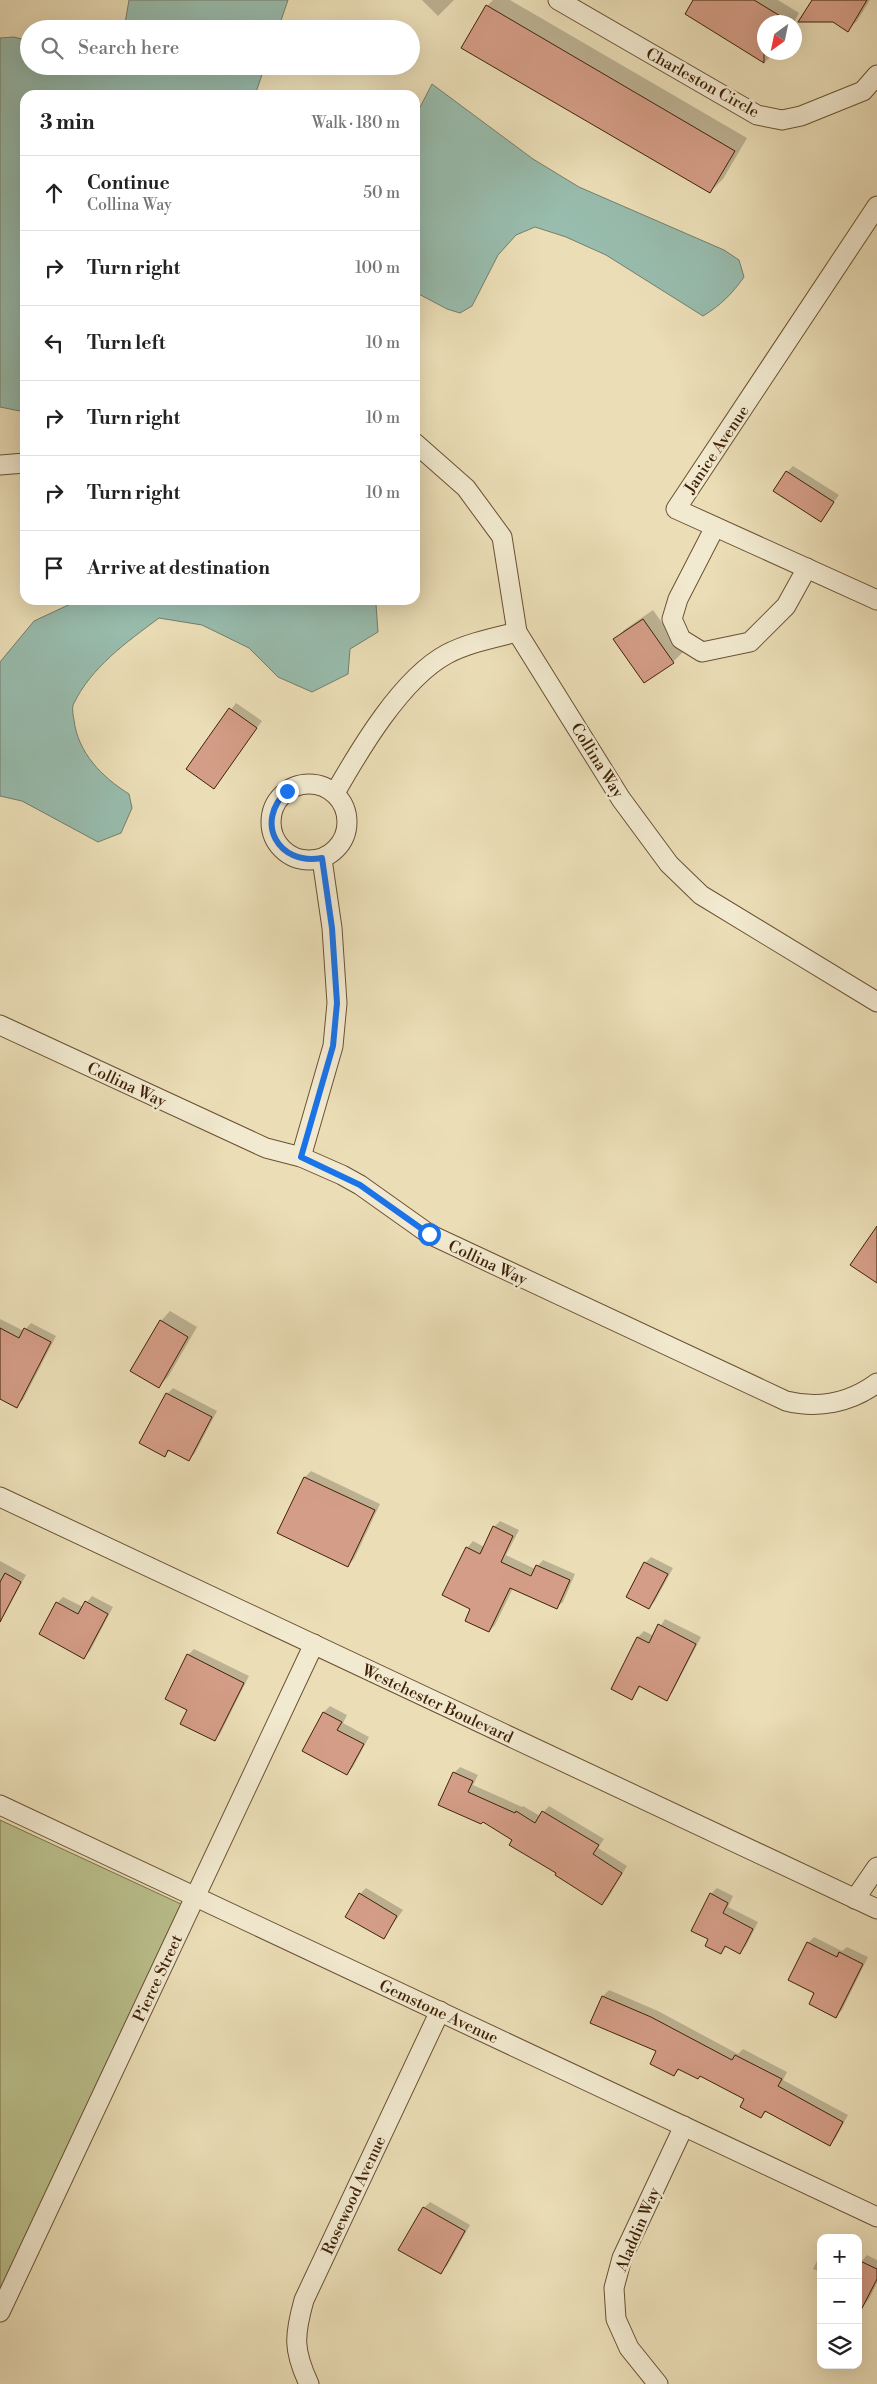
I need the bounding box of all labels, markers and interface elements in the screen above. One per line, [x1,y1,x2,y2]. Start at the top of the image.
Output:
north arrow [757,15,802,60]
search box [20,20,420,75]
icon: search [38,34,66,62]
text: Search here [78,36,179,60]
street label: Charleston Circle [642,44,763,122]
text: 3 min [40,110,95,136]
text: Walk · 180 m [312,113,400,133]
text: Continue [87,171,170,195]
icon: ahead [40,179,68,207]
text: 50 m [363,183,400,203]
text: Collina Way [87,195,172,215]
icon: right [40,254,68,282]
text: Turn right [87,256,180,280]
text: 100 m [355,258,400,278]
icon: left [40,329,68,357]
text: Turn left [87,331,166,355]
text: 10 m [366,333,400,353]
street label: Janice Avenue [679,402,754,498]
icon: right [40,404,68,432]
text: Turn right [87,406,180,430]
text: 10 m [366,408,400,428]
icon: right [40,479,68,507]
text: Turn right [87,481,180,505]
text: 10 m [366,483,400,503]
icon: arrive [40,554,68,582]
text: Arrive at destination [87,556,270,580]
street label: Collina Way [566,719,628,802]
route end [276,780,299,803]
street label: Collina Way [84,1058,169,1112]
route start [418,1223,441,1246]
street label: Collina Way [445,1236,530,1290]
street label: Westchester Boulevard [358,1660,516,1748]
street label: Pierce Street [129,1931,187,2025]
street label: Gemstone Avenue [376,1976,501,2048]
street label: Rosewood Avenue [318,2133,390,2258]
street label: Aladdin Way [611,2184,665,2275]
map controls [817,2234,862,2369]
button: + [817,2234,862,2279]
button: − [817,2279,862,2324]
button: layers [817,2324,862,2369]

